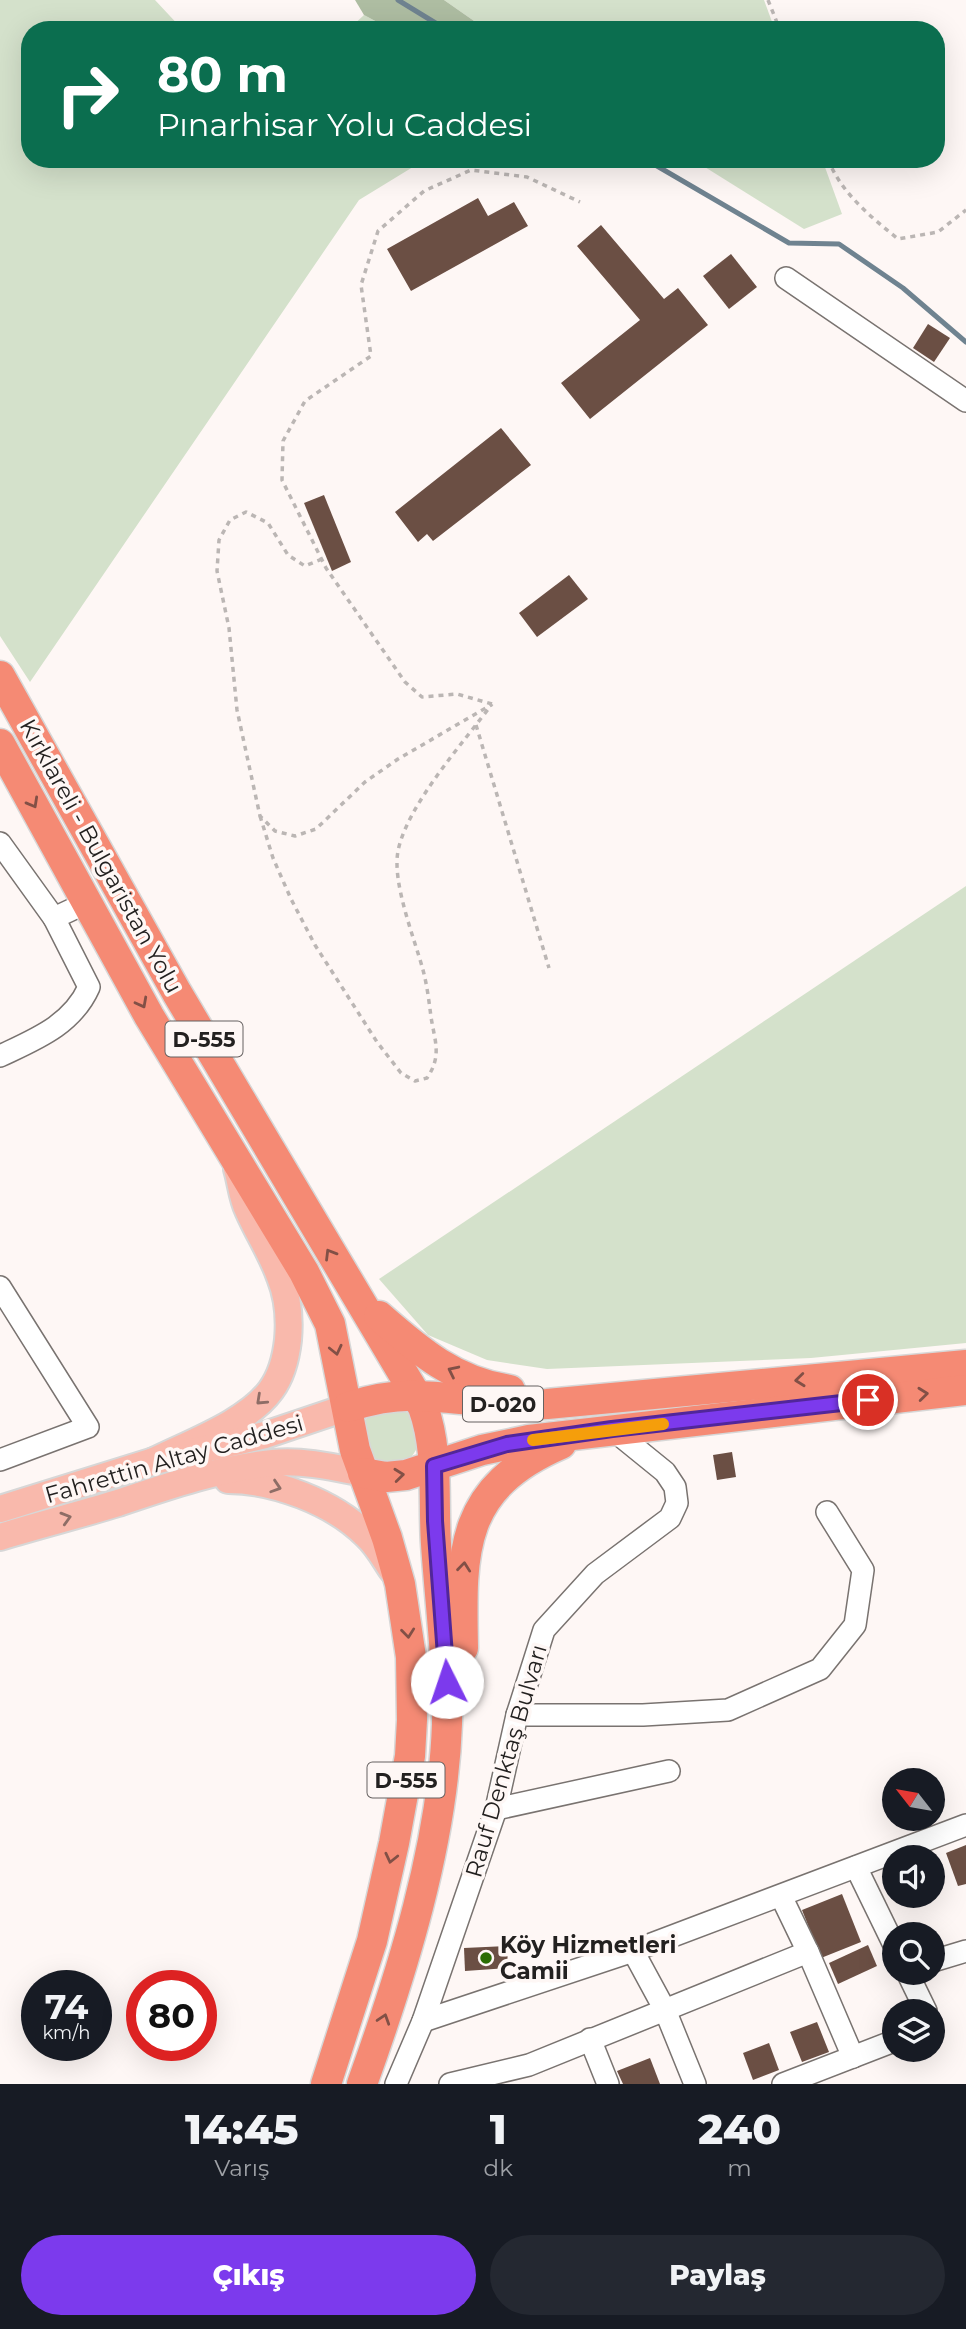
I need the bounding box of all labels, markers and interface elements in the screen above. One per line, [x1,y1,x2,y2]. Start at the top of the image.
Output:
text: 80 m [157,45,288,104]
icon: right [42,49,133,140]
text: Pınarhisar Yolu Caddesi [157,105,532,144]
street label: Kırklareli - Bulgaristan Yolu [14,714,188,998]
one-way arrow [25,796,38,809]
one-way arrow [134,996,148,1008]
road number: D-555 [166,1021,242,1056]
one-way arrow [325,1248,338,1261]
one-way arrow [328,1344,342,1356]
one-way arrow [448,1365,460,1379]
pin [838,1370,898,1430]
one-way arrow [795,1372,806,1387]
icon: arrive [849,1381,887,1419]
road number: D-020 [463,1386,543,1422]
one-way arrow [918,1387,929,1402]
one-way arrow [256,1392,269,1405]
street label: Fahrettin Altay Caddesi [42,1409,306,1509]
one-way arrow [393,1468,405,1483]
one-way arrow [270,1478,282,1493]
one-way arrow [59,1511,71,1526]
one-way arrow [457,1562,472,1573]
one-way arrow [400,1627,415,1638]
street label: Rauf Denktaş Bulvarı [459,1641,553,1881]
position arrow [410,1645,484,1719]
road number: D-555 [368,1762,444,1798]
north arrow [882,1768,945,1830]
map controls [882,1768,945,2062]
button: sound [882,1845,945,1908]
one-way arrow [385,1852,399,1864]
button: search [882,1922,945,1985]
place label: Köy Hizmetleri Camii [500,1931,676,1985]
marker: Köy Hizmetleri Camii [478,1950,494,1966]
speed limit sign: 80 [126,1970,217,2061]
text: 74 [45,1985,88,2028]
button: layers [882,1999,945,2062]
one-way arrow [375,2014,390,2026]
text: km/h [42,2022,91,2044]
text: 14:45 [185,2103,299,2155]
text: 1 [490,2103,507,2155]
text: 240 [698,2103,781,2155]
text: Varış [214,2154,269,2182]
text: dk [484,2154,513,2182]
text: m [727,2154,752,2182]
button: Çıkış [21,2235,476,2315]
button: Paylaş [490,2235,945,2315]

